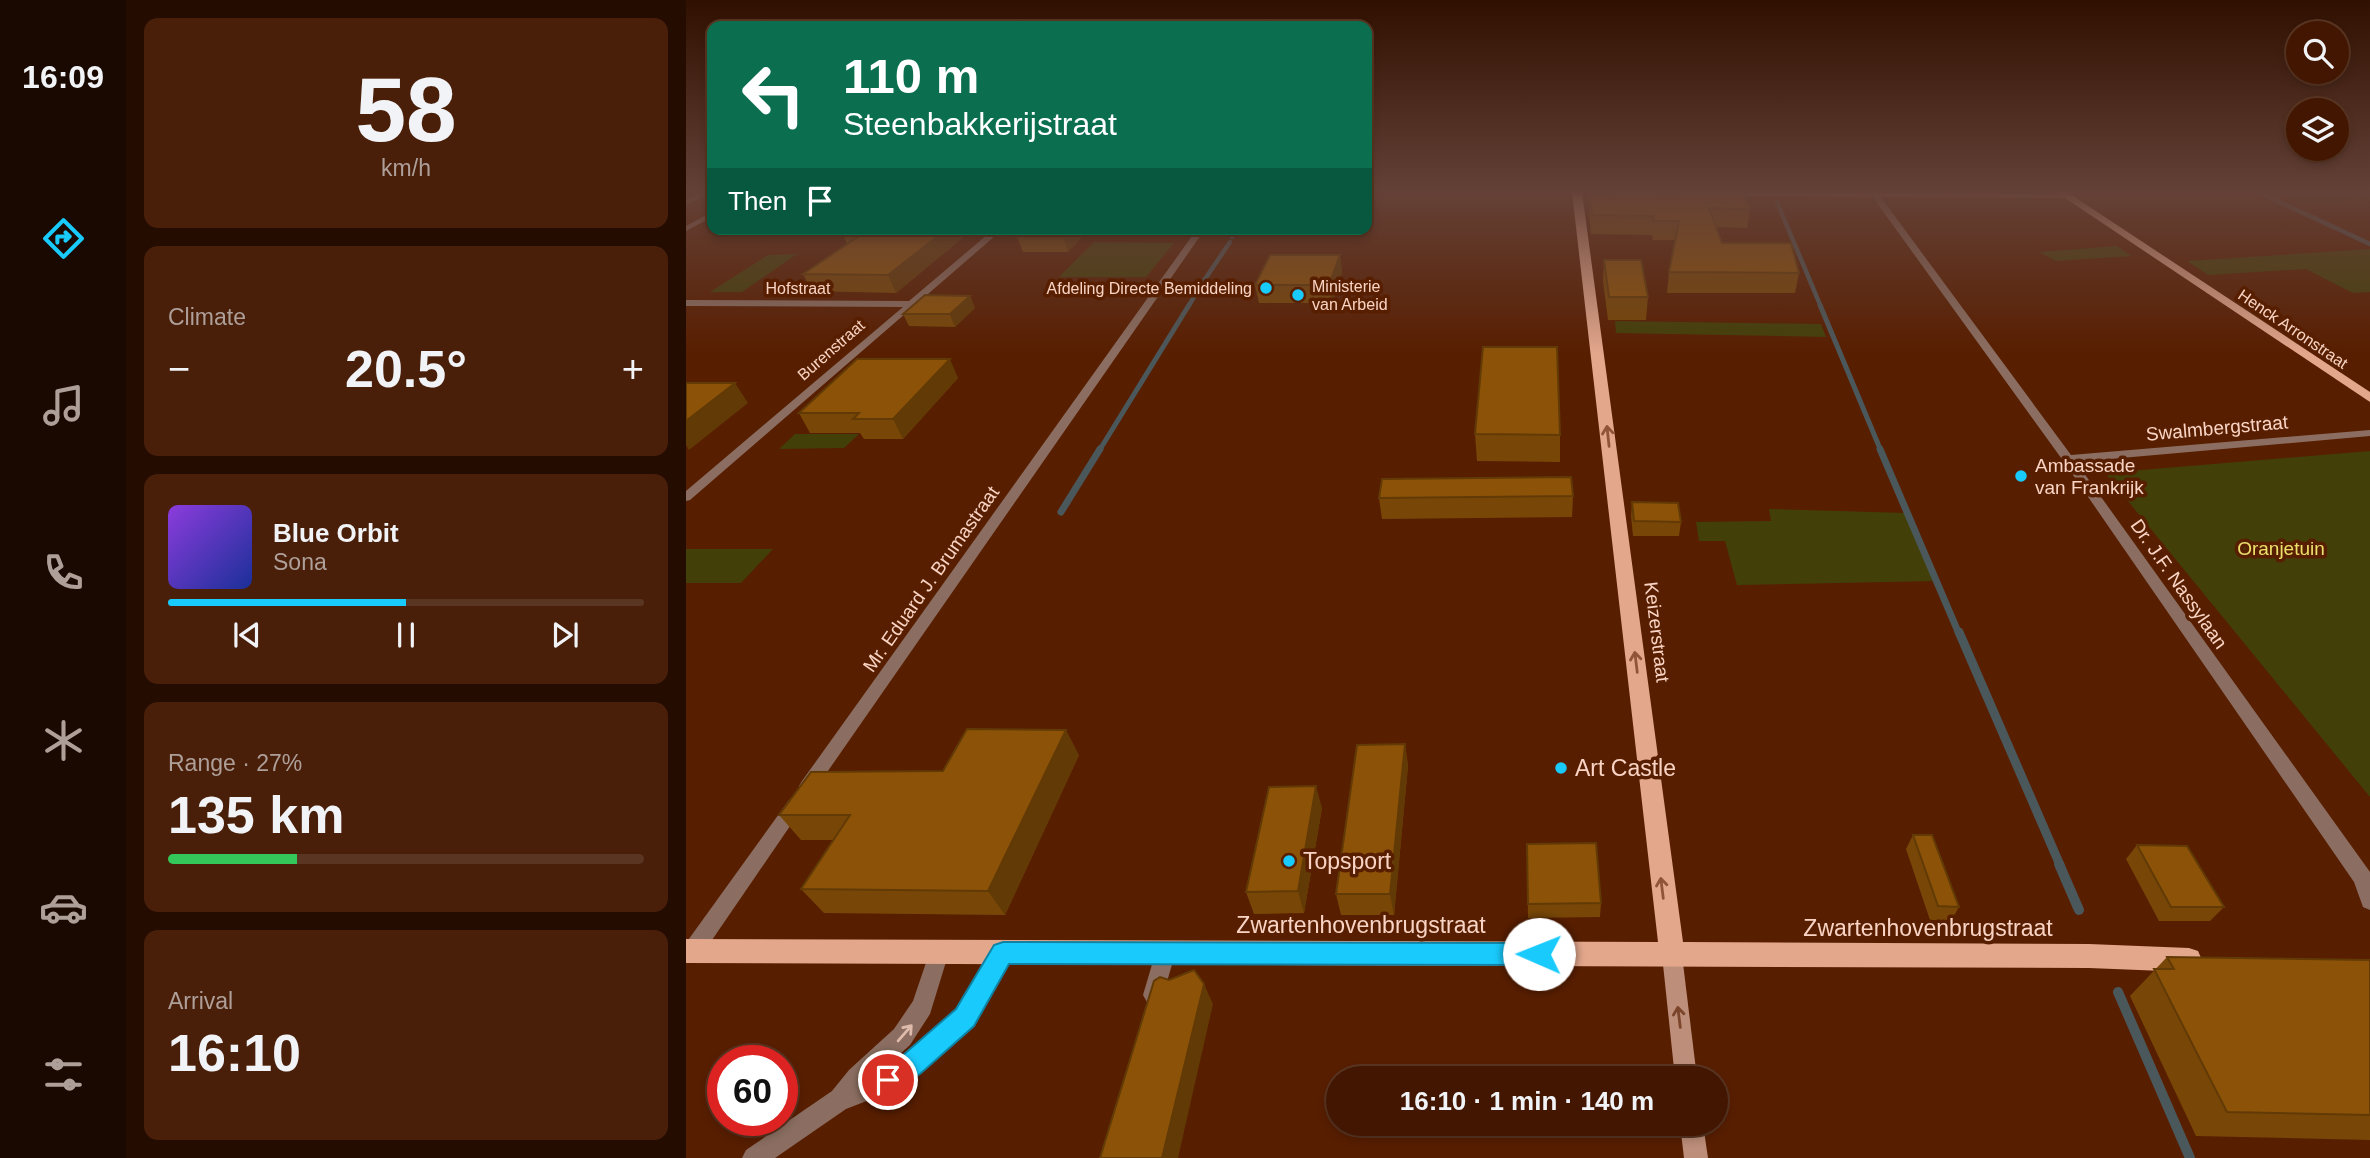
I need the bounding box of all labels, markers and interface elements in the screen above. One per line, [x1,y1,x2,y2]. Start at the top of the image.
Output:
map controls [2286,21,2349,161]
button: search [2286,21,2349,84]
icon: left [728,49,819,140]
text: 110 m [843,49,979,103]
text: 16:09 [22,59,104,95]
text: 58 [355,59,457,160]
button: layers [2286,98,2349,161]
text: Steenbakkerijstraat [843,106,1117,142]
text: km/h [381,155,431,181]
icon: arrive [801,182,839,220]
text: Then [728,186,787,216]
icon: directions [39,214,88,263]
place label: Ministerie van Arbeid [1312,278,1388,313]
street label: Hofstraat [766,280,831,297]
place label: Afdeling Directe Bemiddeling [1047,280,1252,297]
marker: Afdeling Directe Bemiddeling [1258,280,1274,296]
street label: Henck Arronstraat [2235,286,2351,372]
marker: Ministerie van Arbeid [1290,287,1306,303]
text: Climate [168,304,246,330]
street label: Burenstraat [794,316,868,384]
text: 20.5° [345,340,467,398]
text: − [168,348,190,390]
text: + [622,348,644,390]
icon: music [39,381,88,430]
street label: Swalmbergstraat [2145,411,2290,445]
one-way arrow [1602,425,1615,448]
place label: Ambassade van Frankrijk [2035,455,2144,498]
marker: Ambassade van Frankrijk [2013,468,2029,484]
street label: Mr. Eduard J. Brumastraat [859,482,1004,676]
street label: Dr. J.F. Nassylaan [2126,515,2232,653]
text: Blue Orbit [273,518,399,548]
park label: Oranjetuin [2237,538,2325,559]
icon: phone [39,548,88,597]
text: Sona [273,549,327,575]
street label: Keizerstraat [1640,580,1674,684]
icon: previous [228,616,266,654]
icon: pause [387,616,425,654]
icon: next [546,616,584,654]
one-way arrow [1629,651,1642,674]
icon: climate [39,716,88,765]
text: Range · 27% [168,750,302,776]
place label: Art Castle [1575,755,1676,781]
marker: Art Castle [1553,760,1569,776]
text: 135 km [168,786,344,844]
place label: Topsport [1303,848,1392,874]
marker: Topsport [1281,853,1297,869]
one-way arrow [1656,877,1669,900]
icon: car [39,883,88,932]
street label: Zwartenhovenbrugstraat [1236,912,1486,938]
street label: Zwartenhovenbrugstraat [1803,915,2053,941]
position arrow [1502,917,1576,991]
text: Arrival [168,988,233,1014]
one-way arrow [1673,1006,1686,1028]
text: 16:10 [168,1024,301,1082]
one-way arrow [897,1024,913,1042]
speed limit sign: 60 [707,1045,798,1136]
icon: filters [39,1050,88,1099]
pin [858,1050,918,1110]
icon: arrive [869,1061,907,1099]
text: 16:10 · 1 min · 140 m [1400,1086,1654,1116]

